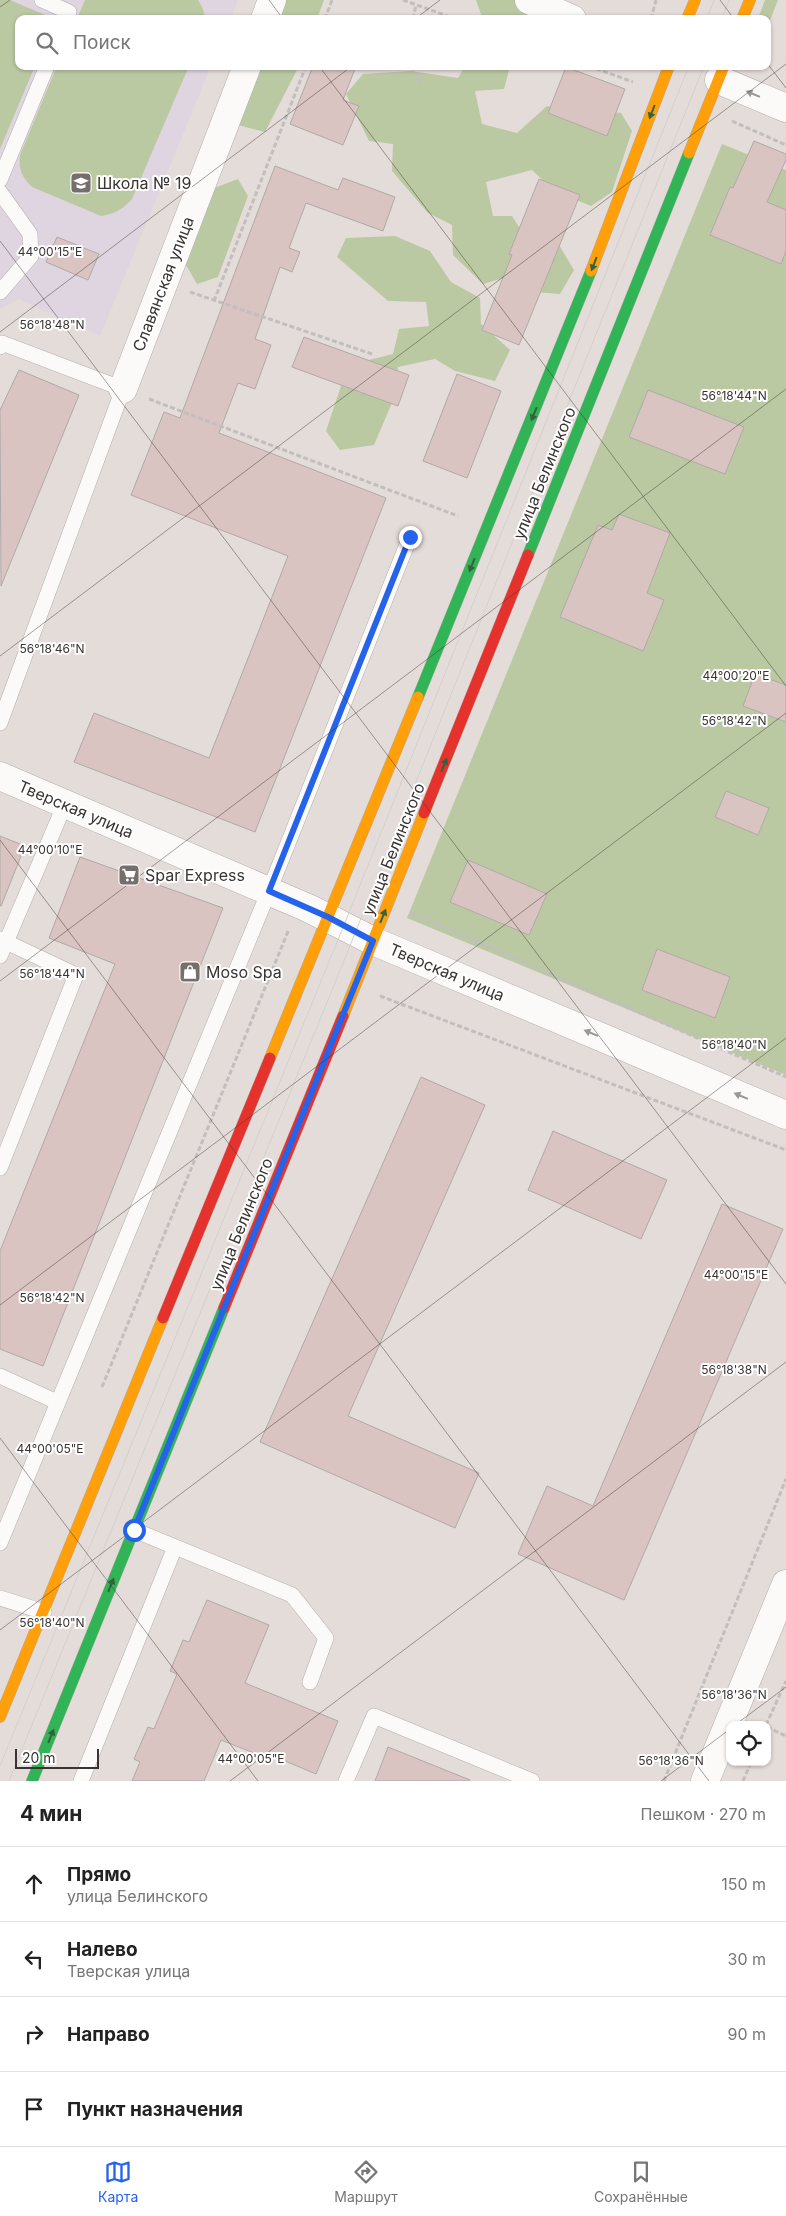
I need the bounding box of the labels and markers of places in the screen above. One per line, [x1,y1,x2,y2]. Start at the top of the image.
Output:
school or university icon: Школа № 19 [69,171,93,195]
place label: Школа № 19 [97,173,191,193]
supermarket icon: Spar Express [117,863,141,887]
place label: Spar Express [145,865,245,885]
shop icon: Moso Spa [178,960,202,984]
place label: Moso Spa [206,962,282,982]

